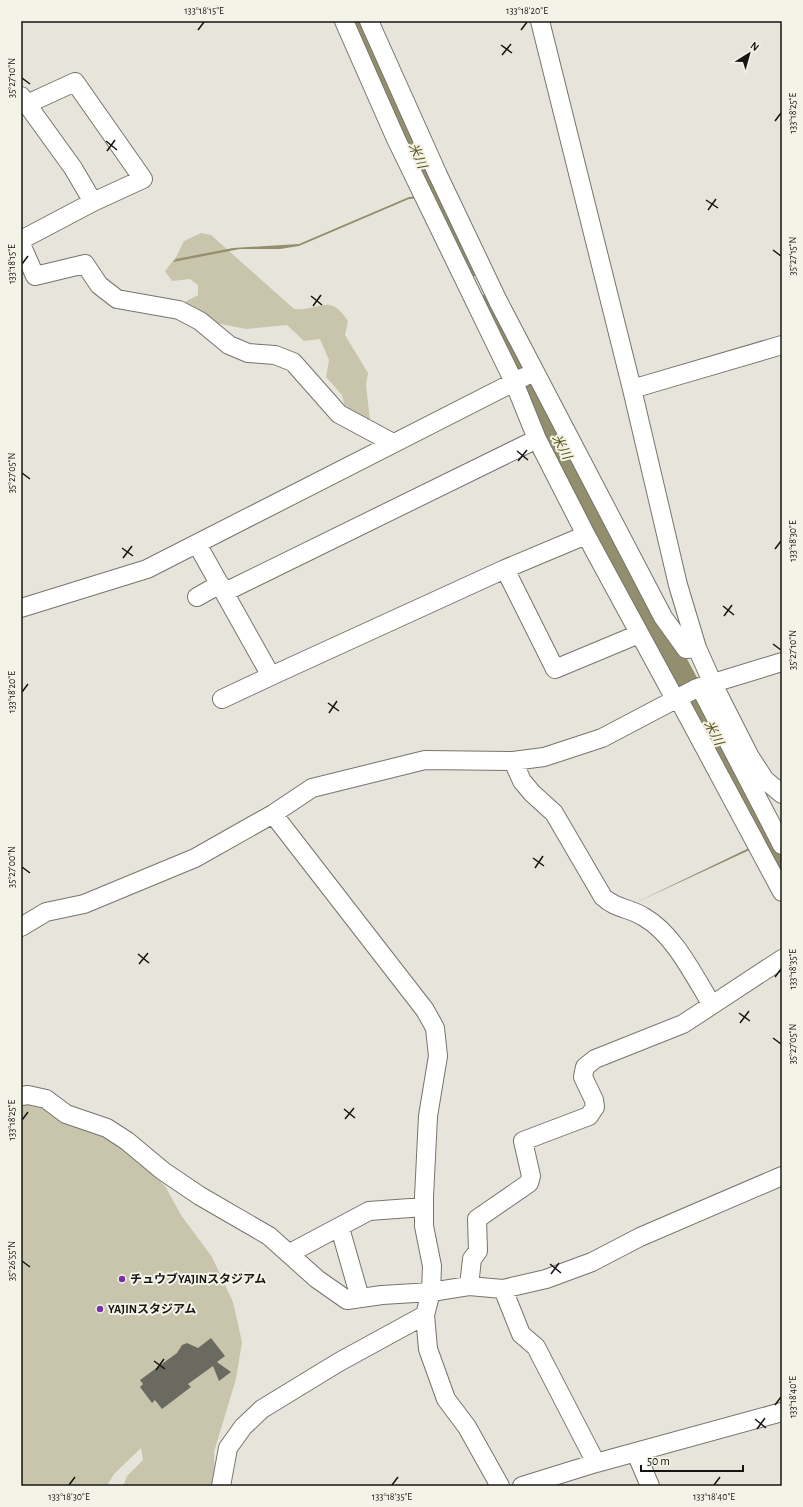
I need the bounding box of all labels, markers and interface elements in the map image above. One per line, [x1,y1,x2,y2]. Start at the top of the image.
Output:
text: 133°18'15"E [184,6,224,16]
text: 133°18'20"E [506,6,548,16]
north arrow [729,34,769,74]
text: N [748,40,761,53]
text: 35°27'10"N [7,58,17,98]
text: 133°18'25"E [788,92,798,133]
water label: 米川 [406,141,430,172]
text: 35°27'15"N [788,237,798,275]
text: 133°18'15"E [7,244,17,284]
water label: 米川 [549,432,575,463]
text: 35°27'05"N [7,453,17,493]
text: 133°18'30"E [788,520,798,562]
text: 35°27'10"N [788,630,798,670]
text: 133°18'20"E [7,671,17,713]
water label: 米川 [701,718,727,749]
text: 35°27'00"N [7,846,17,888]
text: 133°18'35"E [788,949,798,989]
text: 35°27'05"N [788,1024,798,1064]
text: 133°18'25"E [7,1099,17,1140]
text: 35°26'55"N [7,1241,17,1281]
place label: チュウブYAJINスタジアム [130,1272,266,1285]
marker: チュウブYAJINスタジアム [117,1274,127,1284]
place label: YAJINスタジアム [108,1302,196,1315]
marker: YAJINスタジアム [95,1304,105,1314]
text: 133°18'40"E [788,1376,798,1418]
scale bar [641,1447,743,1473]
text: 50 m [647,1455,670,1467]
text: 133°18'30"E [48,1492,90,1502]
text: 133°18'35"E [372,1492,412,1502]
text: 133°18'40"E [693,1492,735,1502]

